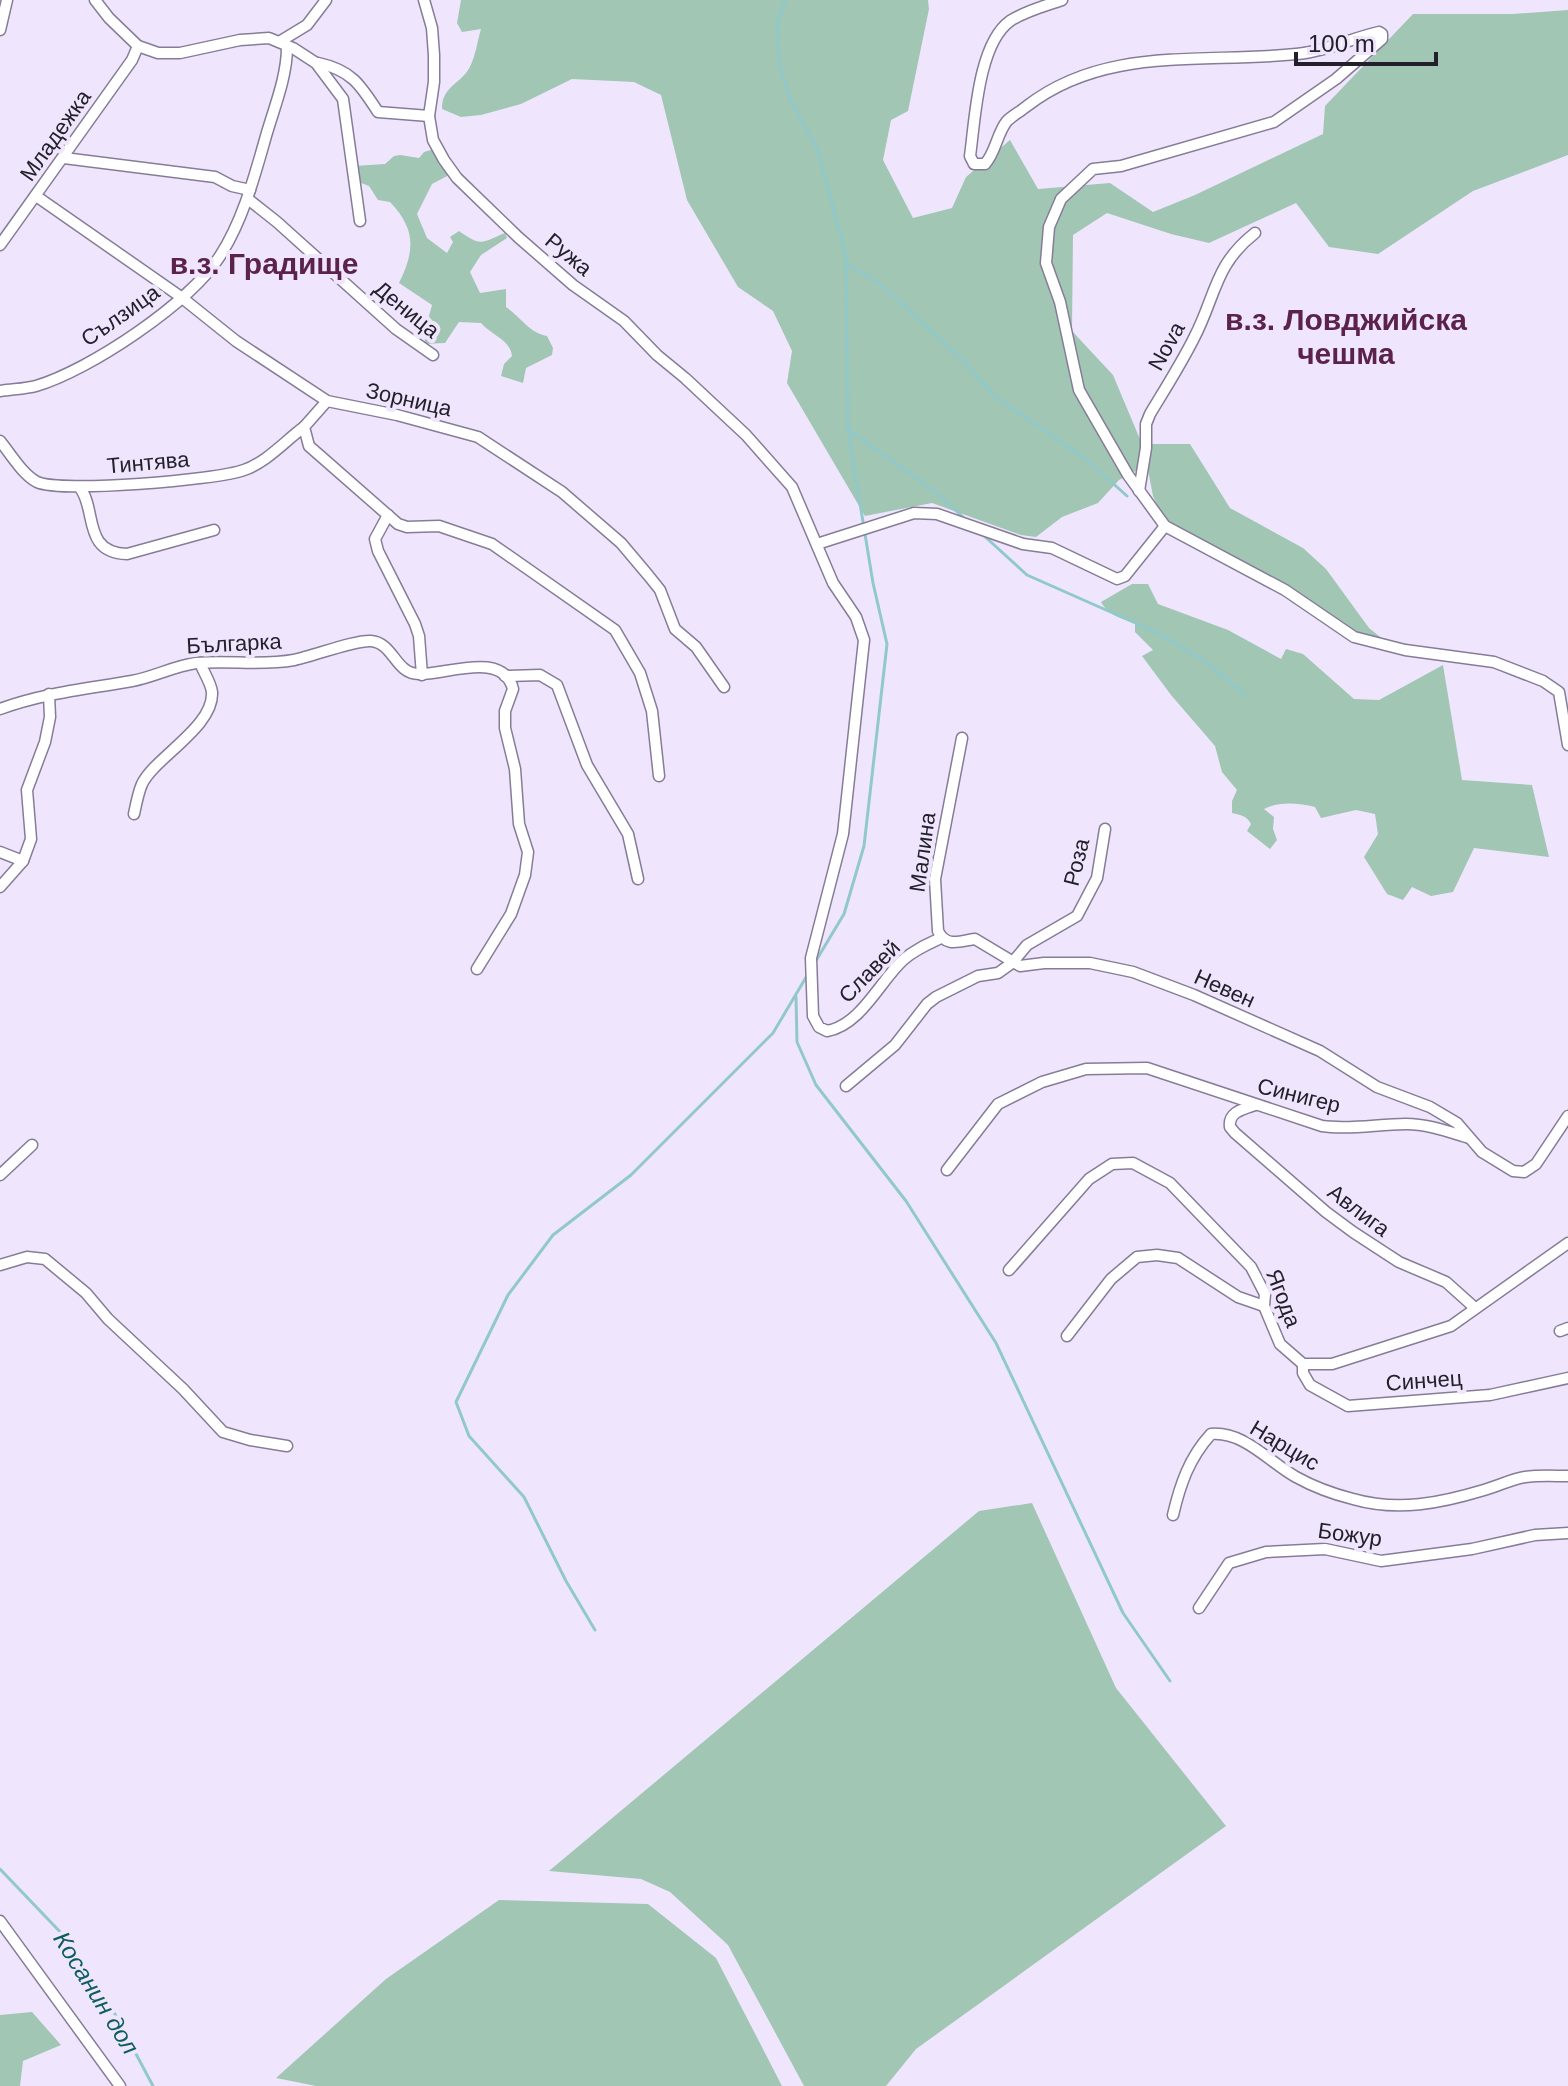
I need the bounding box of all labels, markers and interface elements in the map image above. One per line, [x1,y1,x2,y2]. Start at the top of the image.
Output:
scale bar [1296,16,1436,66]
text: 100 m [1308,30,1375,57]
street label: Младежка [15,84,96,186]
street label: Ружа [540,228,598,281]
district label: в.з. Градище [170,247,358,280]
street label: Деница [369,276,445,344]
street label: Сълзица [76,279,165,351]
district label: в.з. Ловджийска чешма [1225,303,1467,370]
street label: Nova [1143,317,1190,375]
street label: Зорница [364,378,455,422]
street label: Тинтява [106,446,191,479]
street label: Българка [186,628,283,658]
street label: Малина [905,810,941,894]
street label: Роза [1059,835,1095,888]
street label: Славей [834,935,905,1008]
street label: Невен [1191,964,1259,1013]
street label: Синигер [1255,1073,1343,1118]
street label: Авлига [1323,1179,1395,1242]
street label: Ягода [1261,1266,1306,1331]
street label: Синчец [1385,1365,1464,1396]
street label: Нарцис [1246,1415,1324,1476]
street label: Божур [1316,1518,1384,1551]
water label: Косанин дол [48,1927,145,2059]

